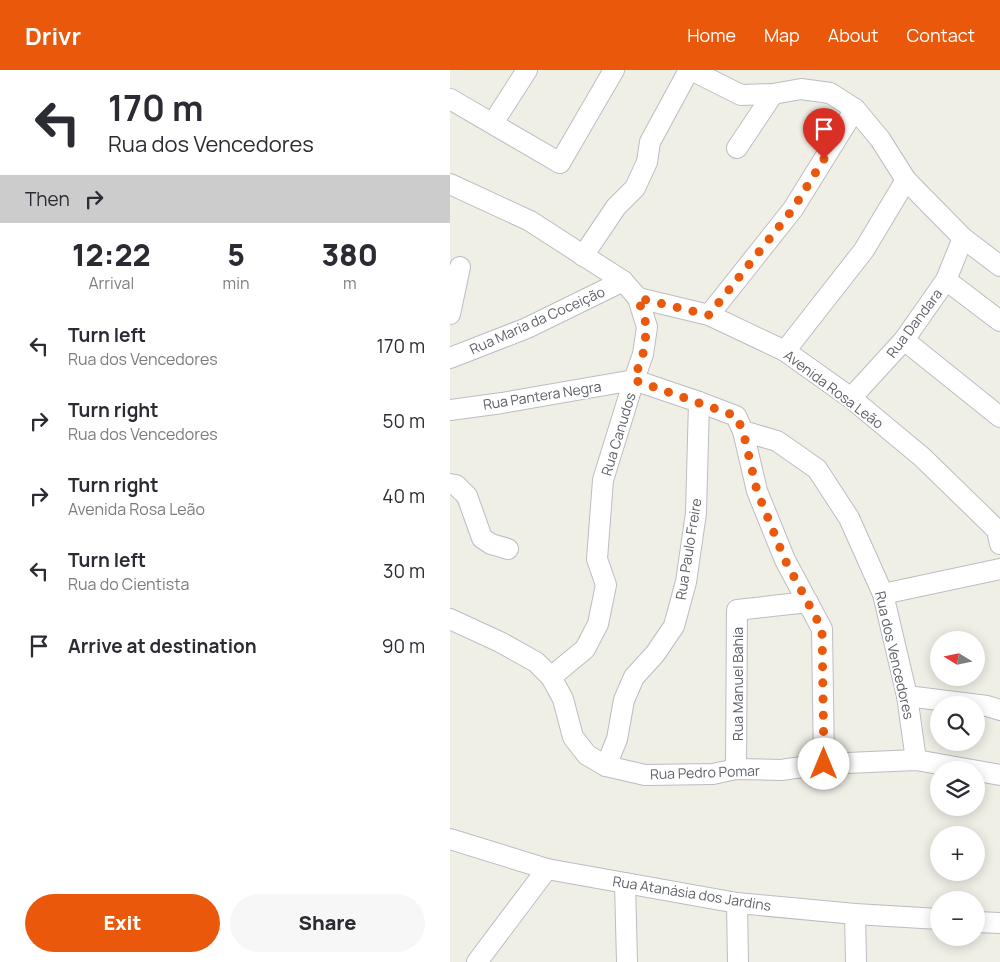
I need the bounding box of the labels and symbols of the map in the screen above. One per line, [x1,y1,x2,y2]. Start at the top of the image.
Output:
pin [803,108,845,159]
street label: Rua Maria da Coceição [466,282,608,358]
street label: Rua Dandara [882,285,946,361]
street label: Avenida Rosa Leão [780,345,888,433]
street label: Rua Pantera Negra [482,376,602,414]
street label: Rua Canudos [596,390,640,478]
street label: Rua Paulo Freire [671,497,705,601]
street label: Rua dos Vencedores [871,589,919,721]
street label: Rua Manuel Bahia [728,627,747,741]
north arrow [930,631,985,686]
position arrow [797,737,849,789]
street label: Rua Pedro Pomar [650,761,760,783]
street label: Rua Atanásia dos Jardins [611,871,773,915]

